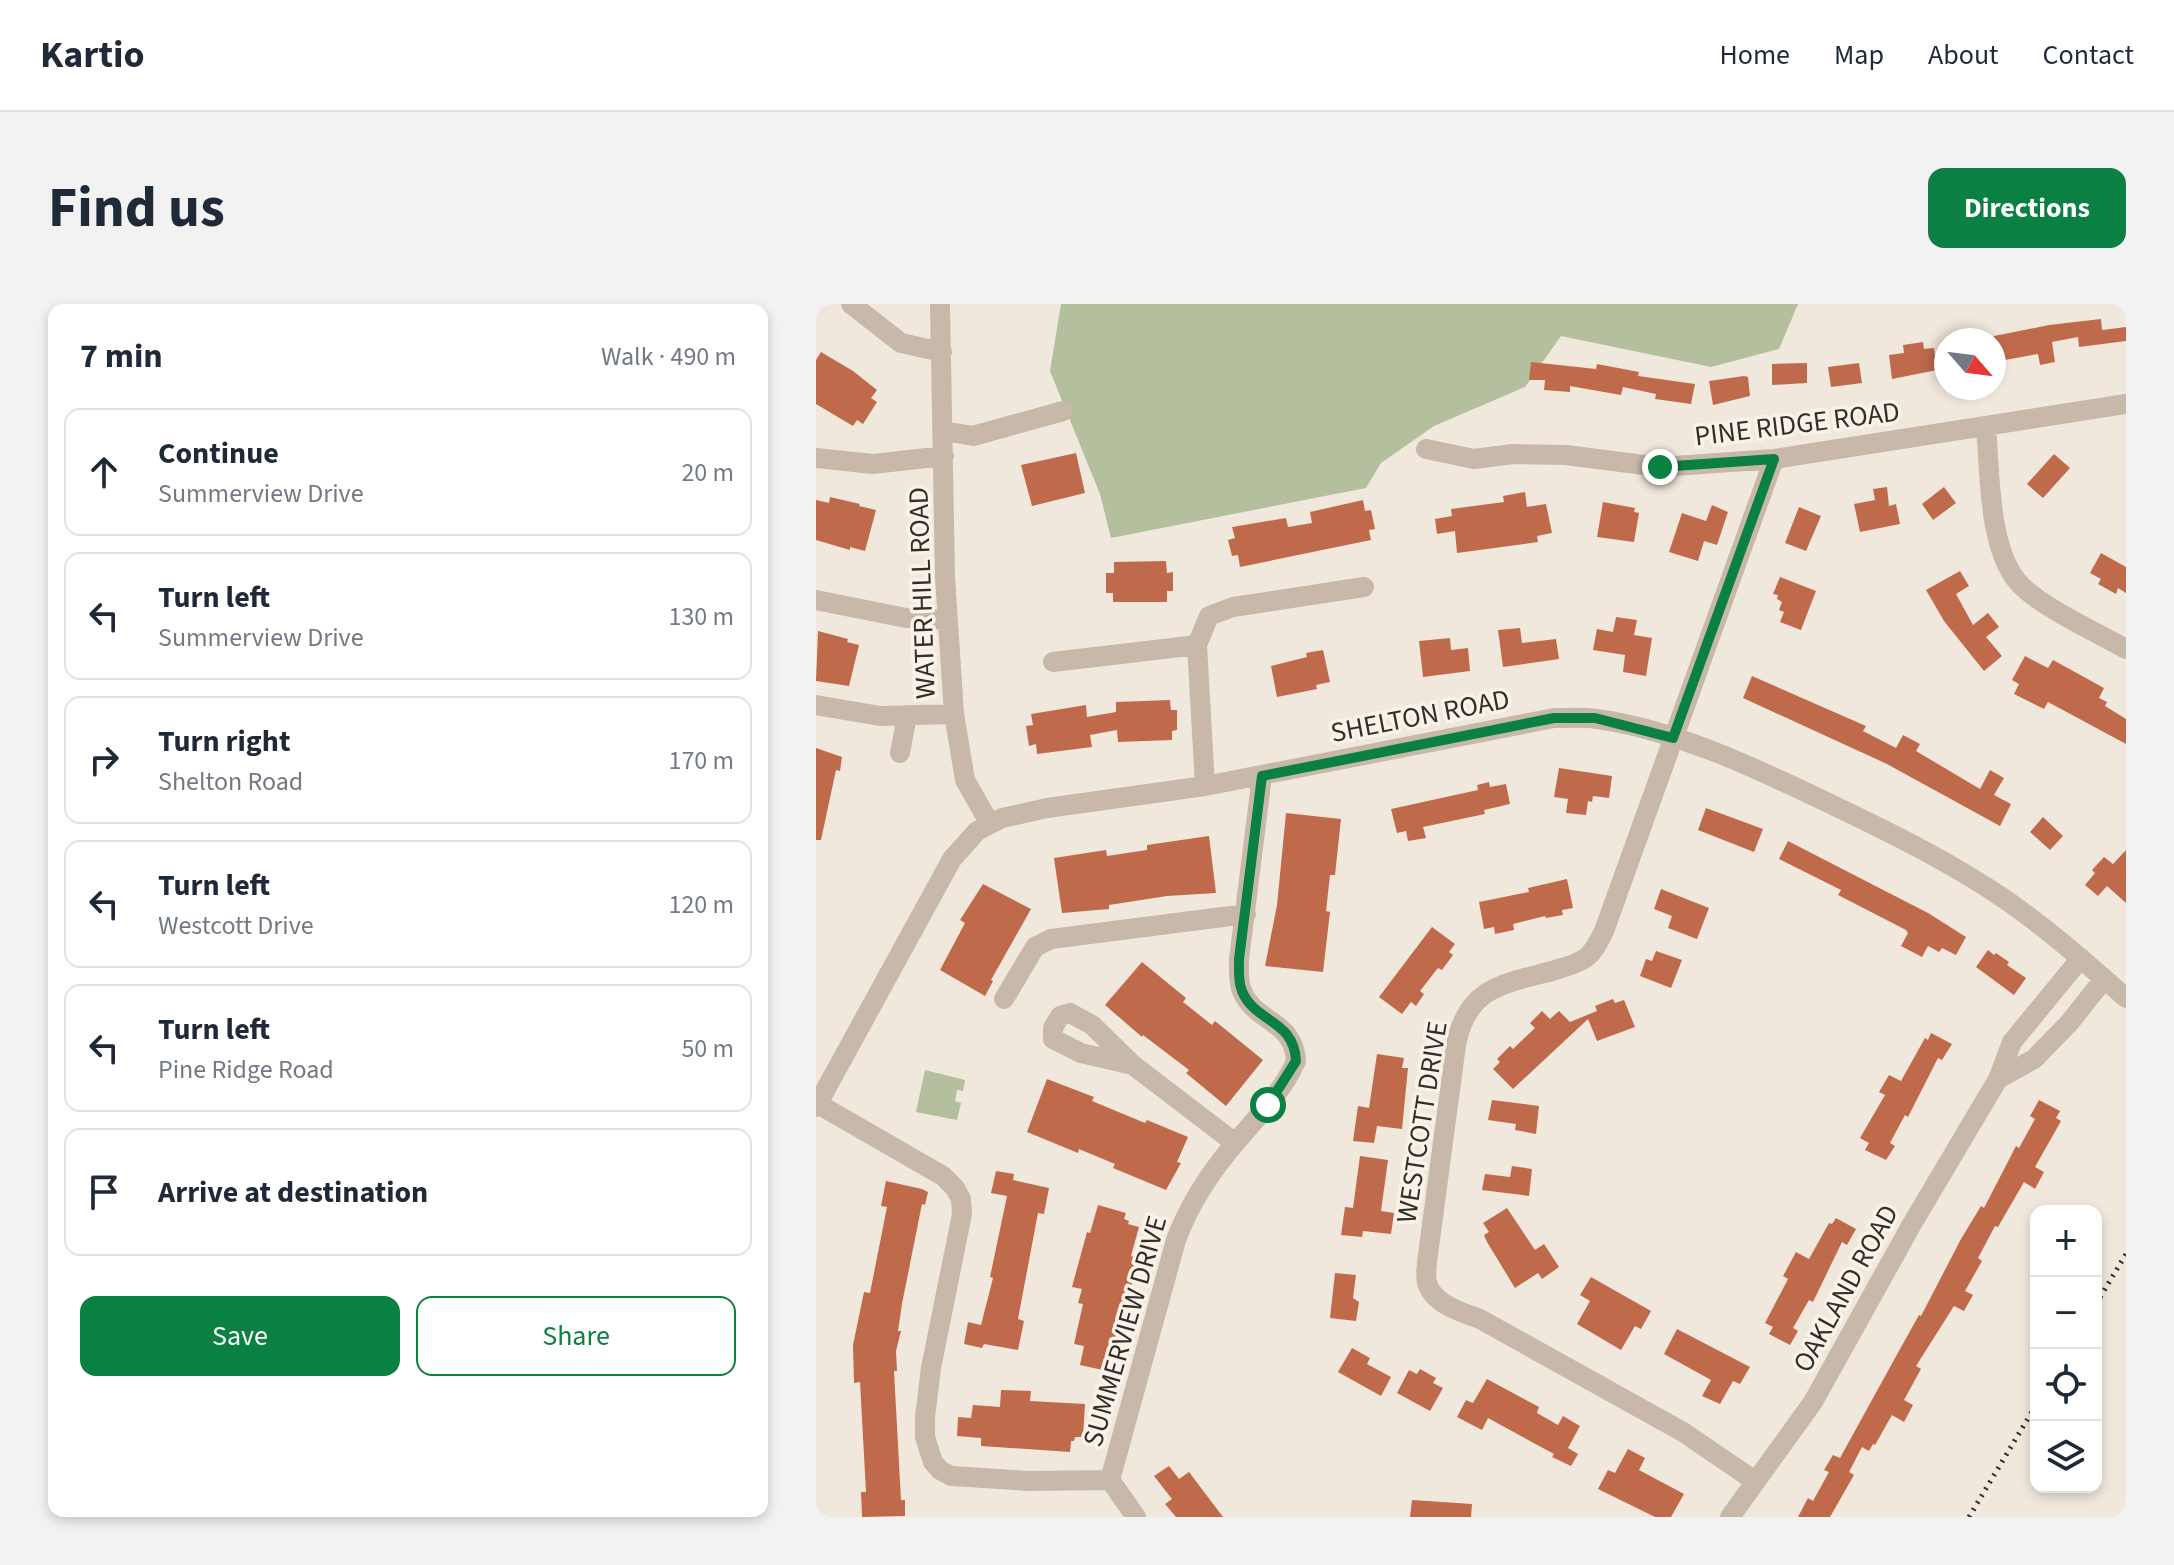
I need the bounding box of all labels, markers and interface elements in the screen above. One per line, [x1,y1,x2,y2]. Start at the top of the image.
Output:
text: Kartio [40,28,145,82]
text: Home [1719,35,1790,75]
text: Map [1834,35,1884,75]
text: About [1928,35,1999,75]
text: Contact [2043,35,2134,75]
button: Directions [1928,168,2126,248]
text: Find us [48,169,225,248]
north arrow [1934,328,2006,400]
text: 7 min [80,332,163,381]
text: Walk · 490 m [601,338,736,375]
street label: PINE RIDGE ROAD [1692,392,1902,456]
text: Continue [158,432,279,475]
route end [1642,449,1678,485]
icon: ahead [82,450,126,494]
text: 20 m [681,454,734,491]
text: Summerview Drive [158,475,364,512]
street label: WATER HILL ROAD [898,486,946,700]
text: Turn left [158,576,270,619]
icon: left [82,594,126,638]
text: 130 m [668,598,734,635]
text: Summerview Drive [158,619,364,656]
street label: SHELTON ROAD [1327,679,1513,753]
text: Turn right [158,720,290,763]
icon: right [82,738,126,782]
text: 170 m [668,742,734,779]
text: Shelton Road [158,763,303,800]
text: Turn left [158,864,270,907]
icon: left [82,882,126,926]
text: 120 m [668,886,734,923]
text: Westcott Drive [158,907,314,944]
text: Turn left [158,1008,270,1051]
street label: WESTCOTT DRIVE [1386,1018,1458,1226]
icon: left [82,1026,126,1070]
text: 50 m [681,1030,734,1067]
text: Pine Ridge Road [158,1051,334,1088]
route start [1250,1087,1286,1123]
icon: arrive [82,1170,126,1214]
text: Arrive at destination [158,1171,428,1214]
street label: OAKLAND ROAD [1783,1197,1909,1380]
map controls [2030,1205,2102,1493]
button: + [2030,1205,2102,1277]
street label: SUMMERVIEW DRIVE [1073,1211,1177,1451]
button: − [2030,1277,2102,1349]
button: Save [80,1296,400,1376]
button: Share [416,1296,736,1376]
button: locate [2030,1349,2102,1421]
button: layers [2030,1421,2102,1493]

